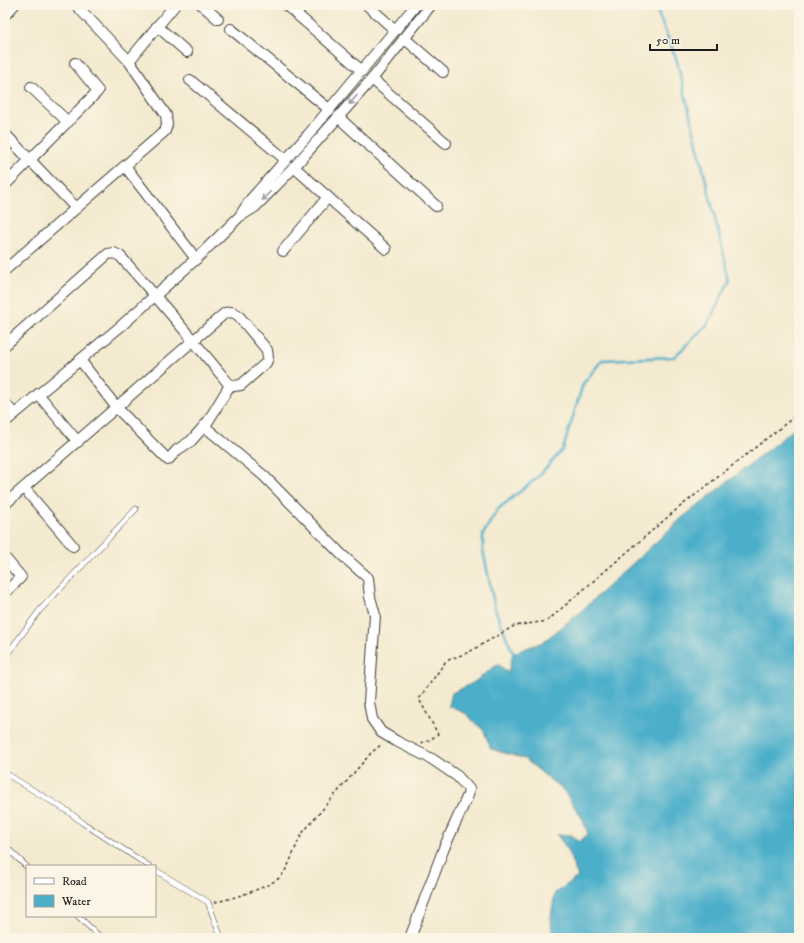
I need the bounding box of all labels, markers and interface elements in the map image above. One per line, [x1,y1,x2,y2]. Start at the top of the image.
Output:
scale bar [650,26,717,52]
text: 50 m [656,33,680,48]
one-way arrow [348,95,358,105]
one-way arrow [262,191,271,201]
legend [26,865,156,917]
text: Road [62,874,87,889]
text: Water [61,894,91,909]

